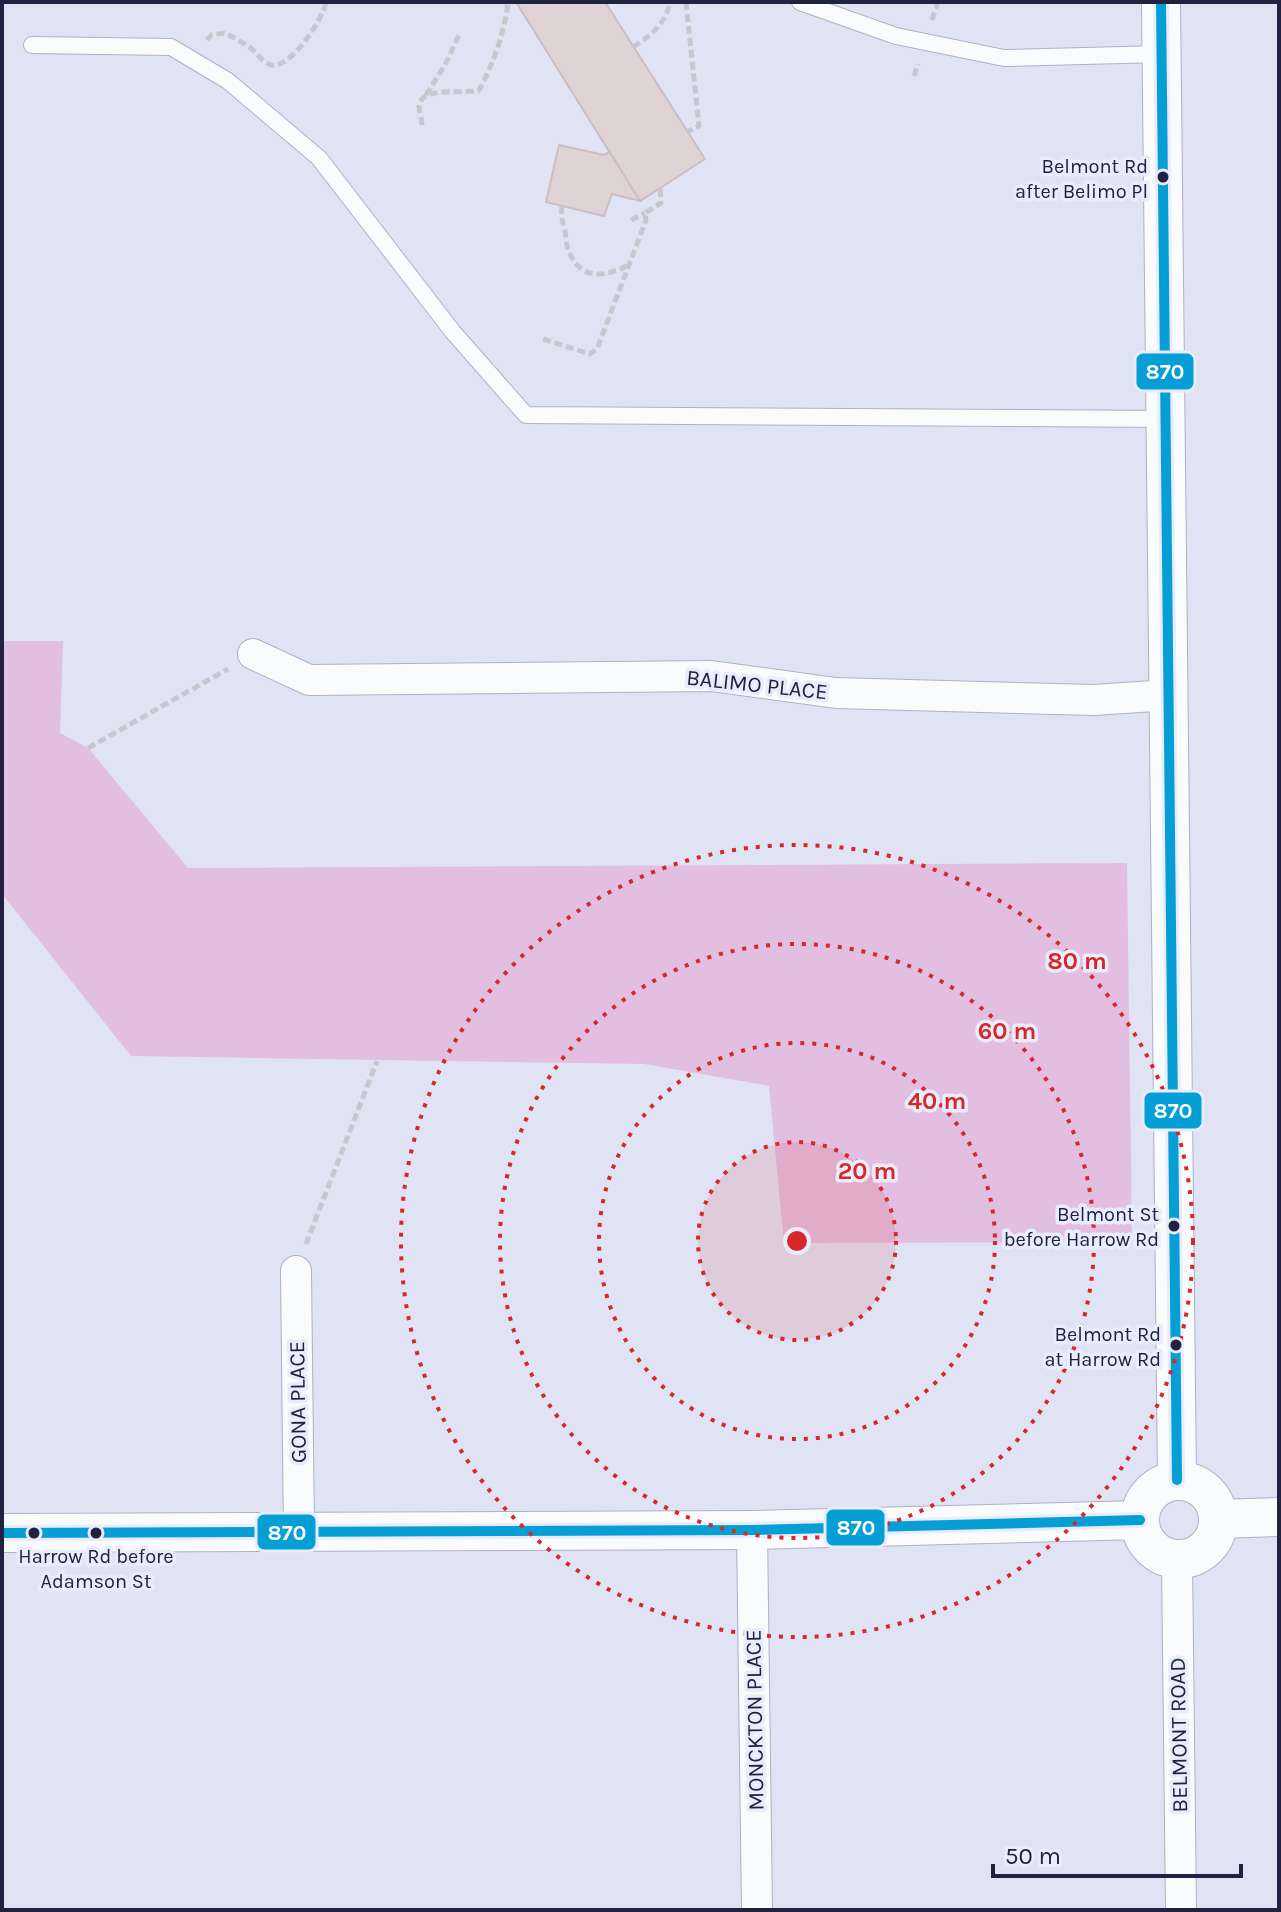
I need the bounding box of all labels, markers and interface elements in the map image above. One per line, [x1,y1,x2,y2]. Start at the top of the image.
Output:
place label: Belmont Rd after Belimo Pl [1015,155,1148,203]
marker: Belmont Rd after Belimo Pl [1155,169,1171,185]
line badge: 870 [1135,352,1195,391]
text: 870 [1145,359,1185,385]
street label: BALIMO PLACE [685,665,829,705]
text: 80 m [1047,947,1107,975]
text: 60 m [978,1017,1036,1045]
text: 40 m [908,1087,966,1115]
line badge: 870 [1143,1091,1203,1130]
text: 870 [1153,1098,1193,1124]
text: 20 m [838,1157,896,1185]
place label: Belmont St before Harrow Rd [1004,1203,1159,1251]
marker: Belmont St before Harrow Rd [1166,1218,1182,1234]
centre of rings [783,1227,811,1255]
place label: Belmont Rd at Harrow Rd [1045,1323,1161,1371]
marker: Belmont Rd at Harrow Rd [1168,1337,1184,1353]
street label: GONA PLACE [284,1341,312,1463]
line badge: 870 [825,1508,886,1547]
line badge: 870 [256,1513,317,1551]
text: 870 [836,1515,876,1541]
text: 870 [267,1520,307,1546]
unlabelled marker [26,1525,42,1541]
marker: Harrow Rd before Adamson St [88,1525,104,1541]
place label: Harrow Rd before Adamson St [18,1545,174,1593]
street label: MONCKTON PLACE [740,1629,770,1811]
street label: BELMONT ROAD [1165,1657,1193,1813]
scale bar [993,1828,1241,1878]
text: 50 m [1005,1842,1061,1870]

